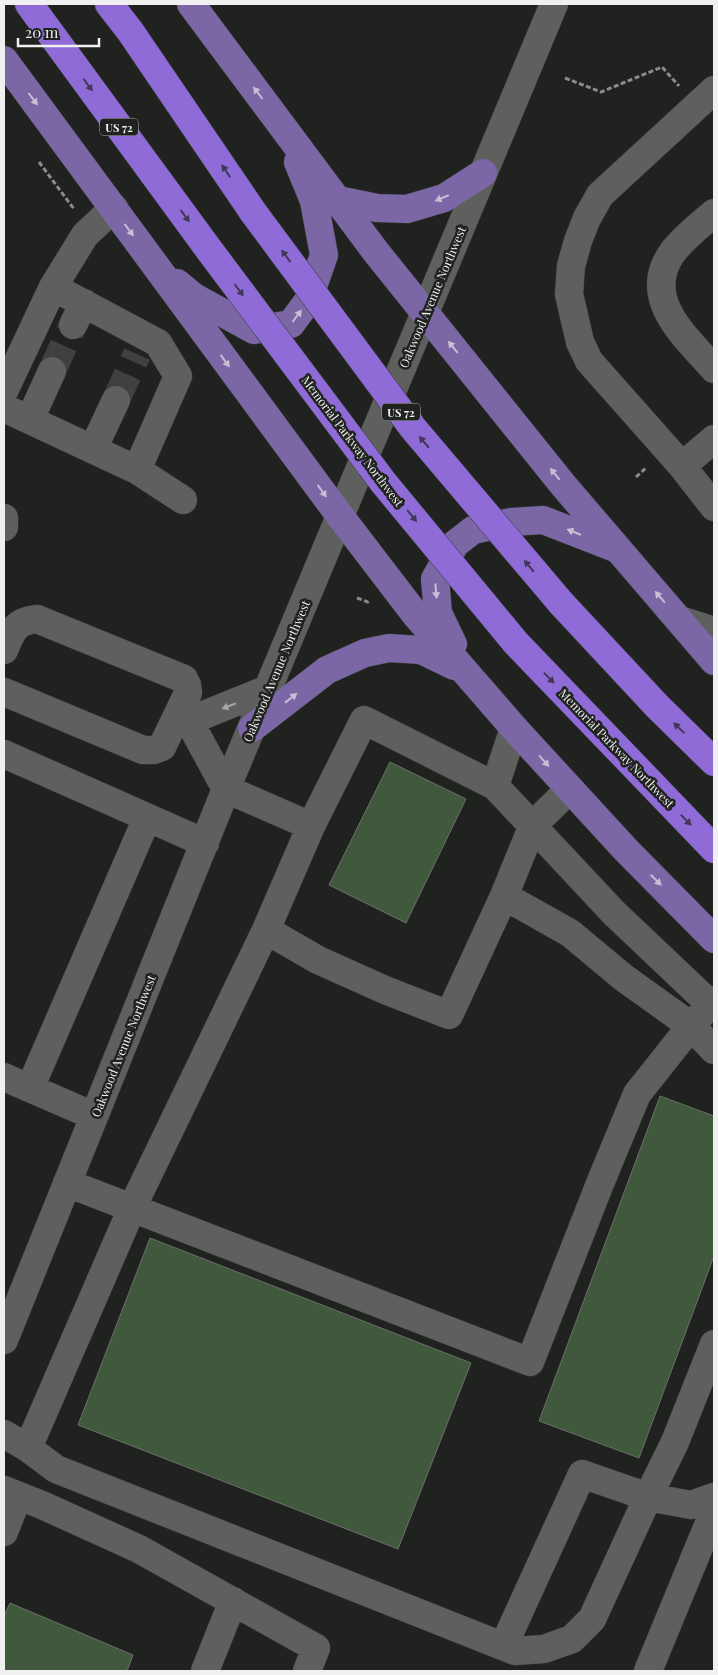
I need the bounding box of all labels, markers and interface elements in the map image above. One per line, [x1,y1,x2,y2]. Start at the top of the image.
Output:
scale bar [18,15,99,47]
text: 20 m [25,22,59,42]
one-way arrow [83,78,94,91]
one-way arrow [253,86,263,100]
one-way arrow [28,92,38,106]
road number: US 72 [100,118,138,136]
one-way arrow [221,165,231,178]
one-way arrow [434,194,449,202]
one-way arrow [179,210,189,223]
one-way arrow [124,223,134,237]
street label: Oakwood Avenue Northwest [395,223,469,370]
one-way arrow [281,249,291,262]
one-way arrow [234,283,244,297]
one-way arrow [292,309,302,323]
one-way arrow [447,341,458,354]
one-way arrow [220,354,231,367]
street label: Memorial Parkway Northwest [299,373,408,510]
road number: US 72 [382,404,420,421]
one-way arrow [419,436,430,449]
one-way arrow [549,468,560,481]
one-way arrow [317,484,327,498]
one-way arrow [406,510,417,523]
one-way arrow [566,528,581,536]
one-way arrow [524,560,535,573]
one-way arrow [432,584,440,600]
one-way arrow [655,591,666,604]
street label: Oakwood Avenue Northwest [239,597,313,744]
one-way arrow [543,672,555,684]
street label: Memorial Parkway Northwest [556,685,679,811]
one-way arrow [284,693,297,704]
one-way arrow [221,702,236,710]
one-way arrow [674,722,686,734]
one-way arrow [539,755,550,768]
one-way arrow [680,814,692,826]
one-way arrow [649,874,661,886]
street label: Oakwood Avenue Northwest [87,972,159,1119]

